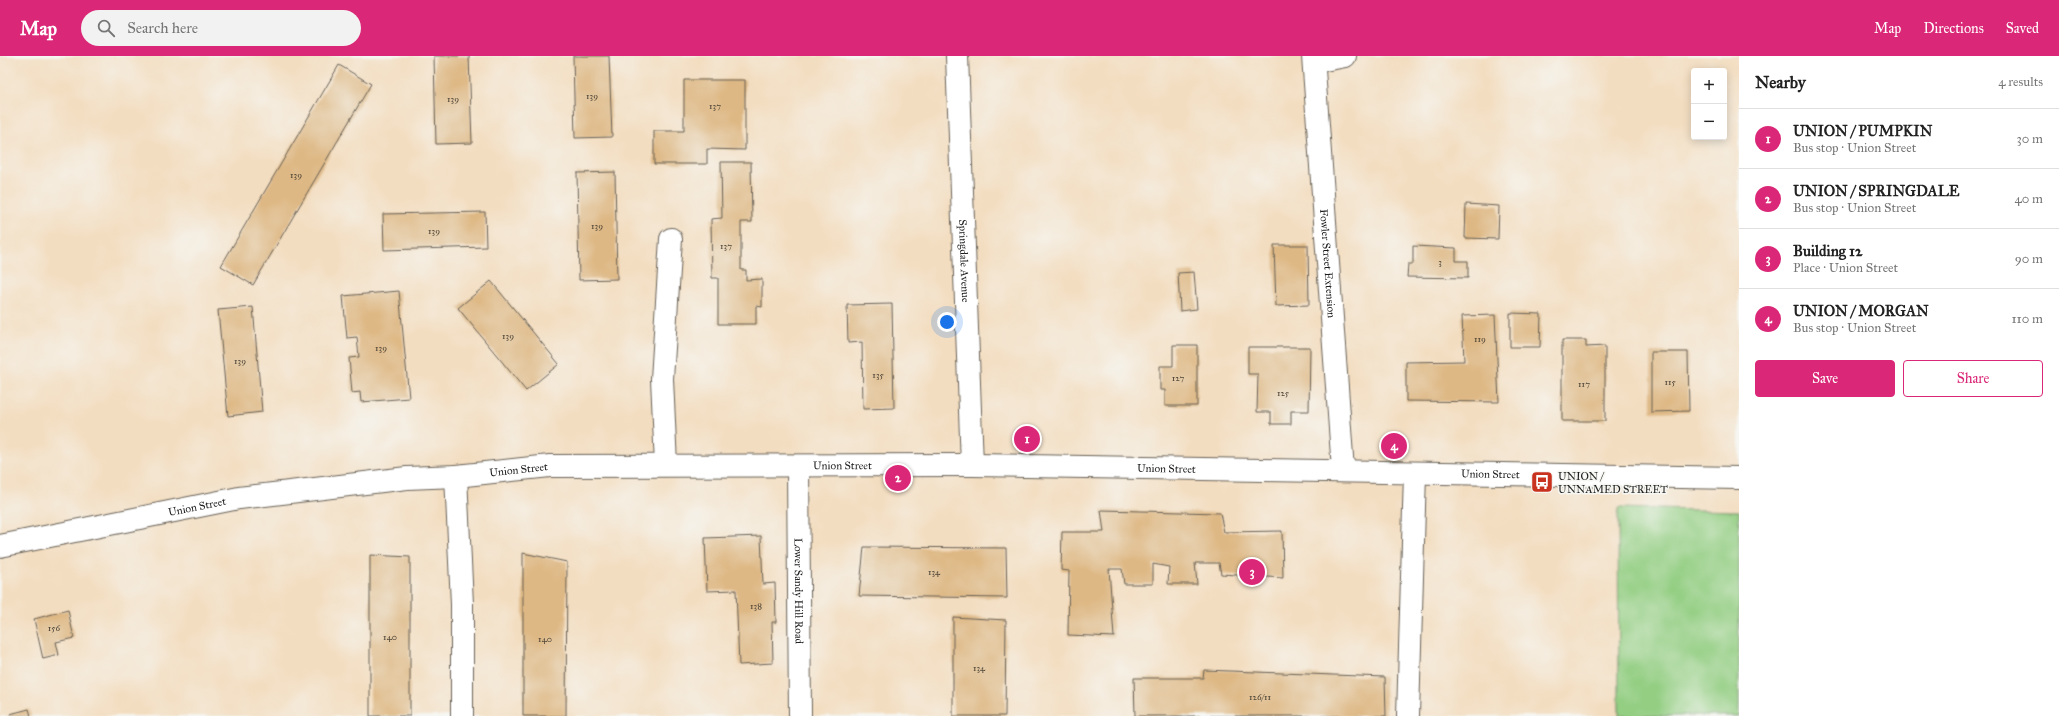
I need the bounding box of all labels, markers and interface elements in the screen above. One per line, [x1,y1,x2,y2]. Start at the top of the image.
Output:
search box [81,10,361,46]
text: Map [20,17,57,40]
icon: search [95,17,117,39]
text: Search here [127,19,198,37]
text: Map [1874,20,1901,37]
text: Directions [1923,20,1984,37]
text: Saved [2006,20,2039,37]
map controls [1691,68,1727,140]
button: + [1691,68,1727,104]
text: Nearby [1755,72,1806,93]
text: 4 results [1998,74,2043,90]
house number: 139 [586,90,598,101]
house number: 139 [447,93,459,104]
house number: 137 [709,100,721,111]
button: − [1691,104,1727,140]
text: UNION / PUMPKIN [1793,122,1933,140]
text: 1 [1765,131,1771,147]
text: 30 m [2017,131,2043,147]
text: Bus stop · Union Street [1793,140,1916,156]
house number: 139 [290,169,302,180]
text: UNION / SPRINGDALE [1793,182,1959,200]
text: 2 [1765,191,1771,207]
text: 40 m [2014,191,2043,207]
text: Bus stop · Union Street [1793,200,1916,216]
street label: Fowler Street Extension [1317,209,1338,319]
street label: Springdale Avenue [956,219,972,303]
house number: 139 [591,220,603,231]
house number: 139 [428,225,440,236]
house number: 137 [720,240,732,251]
text: Building 12 [1793,242,1862,260]
text: 3 [1765,251,1771,267]
text: 90 m [2015,251,2043,267]
house number: 3 [1438,256,1442,267]
text: Place · Union Street [1793,260,1898,276]
text: UNION / MORGAN [1793,302,1929,320]
text: 4 [1764,311,1772,327]
text: 110 m [2011,311,2043,327]
your location [937,312,957,332]
text: Bus stop · Union Street [1793,320,1916,336]
house number: 139 [502,330,514,341]
house number: 119 [1474,333,1486,344]
house number: 139 [375,342,387,353]
house number: 139 [234,355,246,366]
button: Save [1755,360,1895,397]
button: Share [1903,360,2043,397]
house number: 135 [872,369,884,380]
house number: 127 [1172,372,1184,383]
house number: 115 [1664,376,1676,387]
house number: 117 [1578,378,1590,389]
house number: 125 [1277,387,1290,398]
pin: 1 [1014,424,1040,454]
pin: 4 [1381,431,1407,461]
street label: Union Street [813,459,872,472]
street label: Union Street [489,460,549,479]
street label: Union Street [1137,462,1196,476]
pin: 2 [885,463,911,493]
street label: Union Street [1461,467,1520,481]
bus stop icon: UNION / UNNAMED STREET [1529,469,1555,495]
place label: UNION / UNNAMED STREET [1558,470,1668,496]
street label: Union Street [167,495,227,519]
street label: Lower Sandy Hill Road [792,538,805,645]
pin: 3 [1239,557,1265,587]
house number: 134 [928,566,941,577]
house number: 138 [750,600,762,611]
house number: 156 [48,622,61,633]
house number: 140 [383,631,397,642]
house number: 140 [538,633,552,644]
house number: 134 [973,662,986,673]
house number: 126/11 [1249,691,1272,702]

